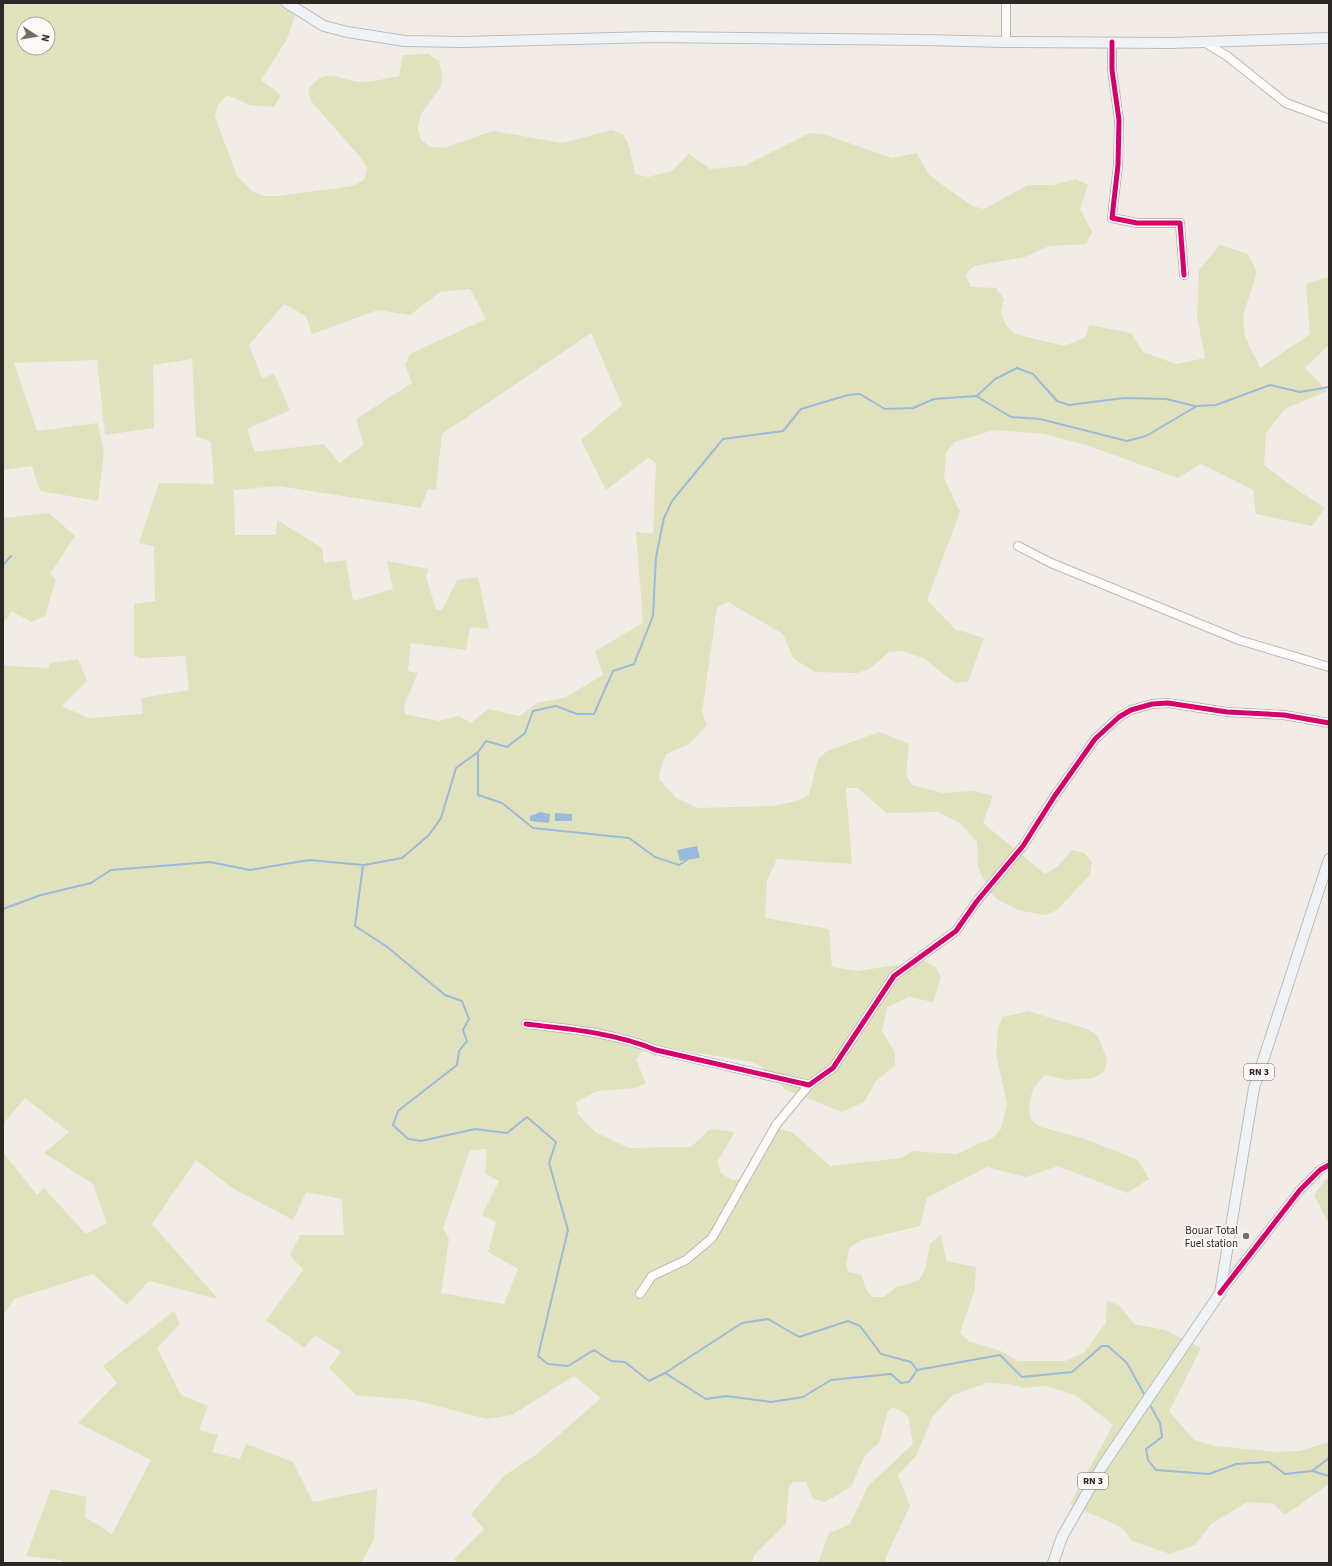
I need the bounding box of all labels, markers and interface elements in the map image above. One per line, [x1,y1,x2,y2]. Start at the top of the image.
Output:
north arrow [16,16,56,56]
text: N [37,33,53,43]
road number: RN 3 [1244,1064,1274,1080]
place label: Bouar Total Fuel station [1185,1223,1238,1251]
marker: Bouar Total Fuel station [1241,1231,1251,1241]
road number: RN 3 [1078,1473,1108,1489]

